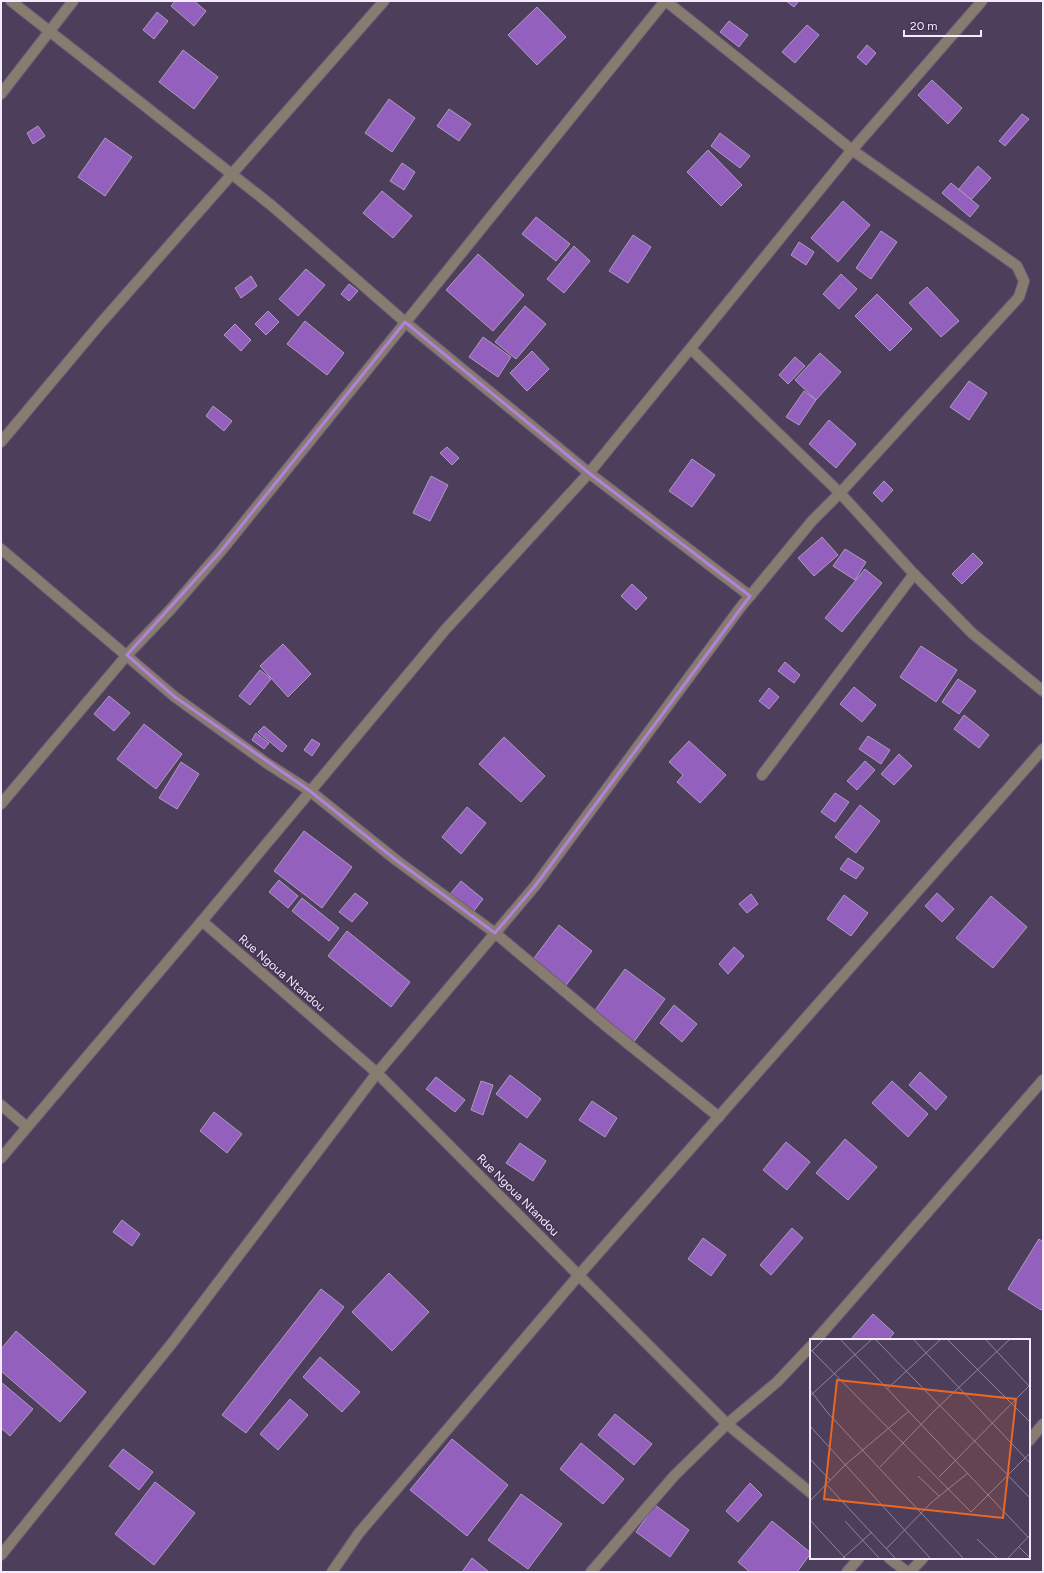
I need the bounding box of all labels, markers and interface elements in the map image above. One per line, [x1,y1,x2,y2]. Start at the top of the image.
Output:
scale bar [904,12,981,38]
text: 20 m [910,19,938,33]
street label: Rue Ngoua Ntandou [236,932,328,1014]
street label: Rue Ngoua Ntandou [474,1151,562,1239]
inset map [810,1339,1030,1559]

